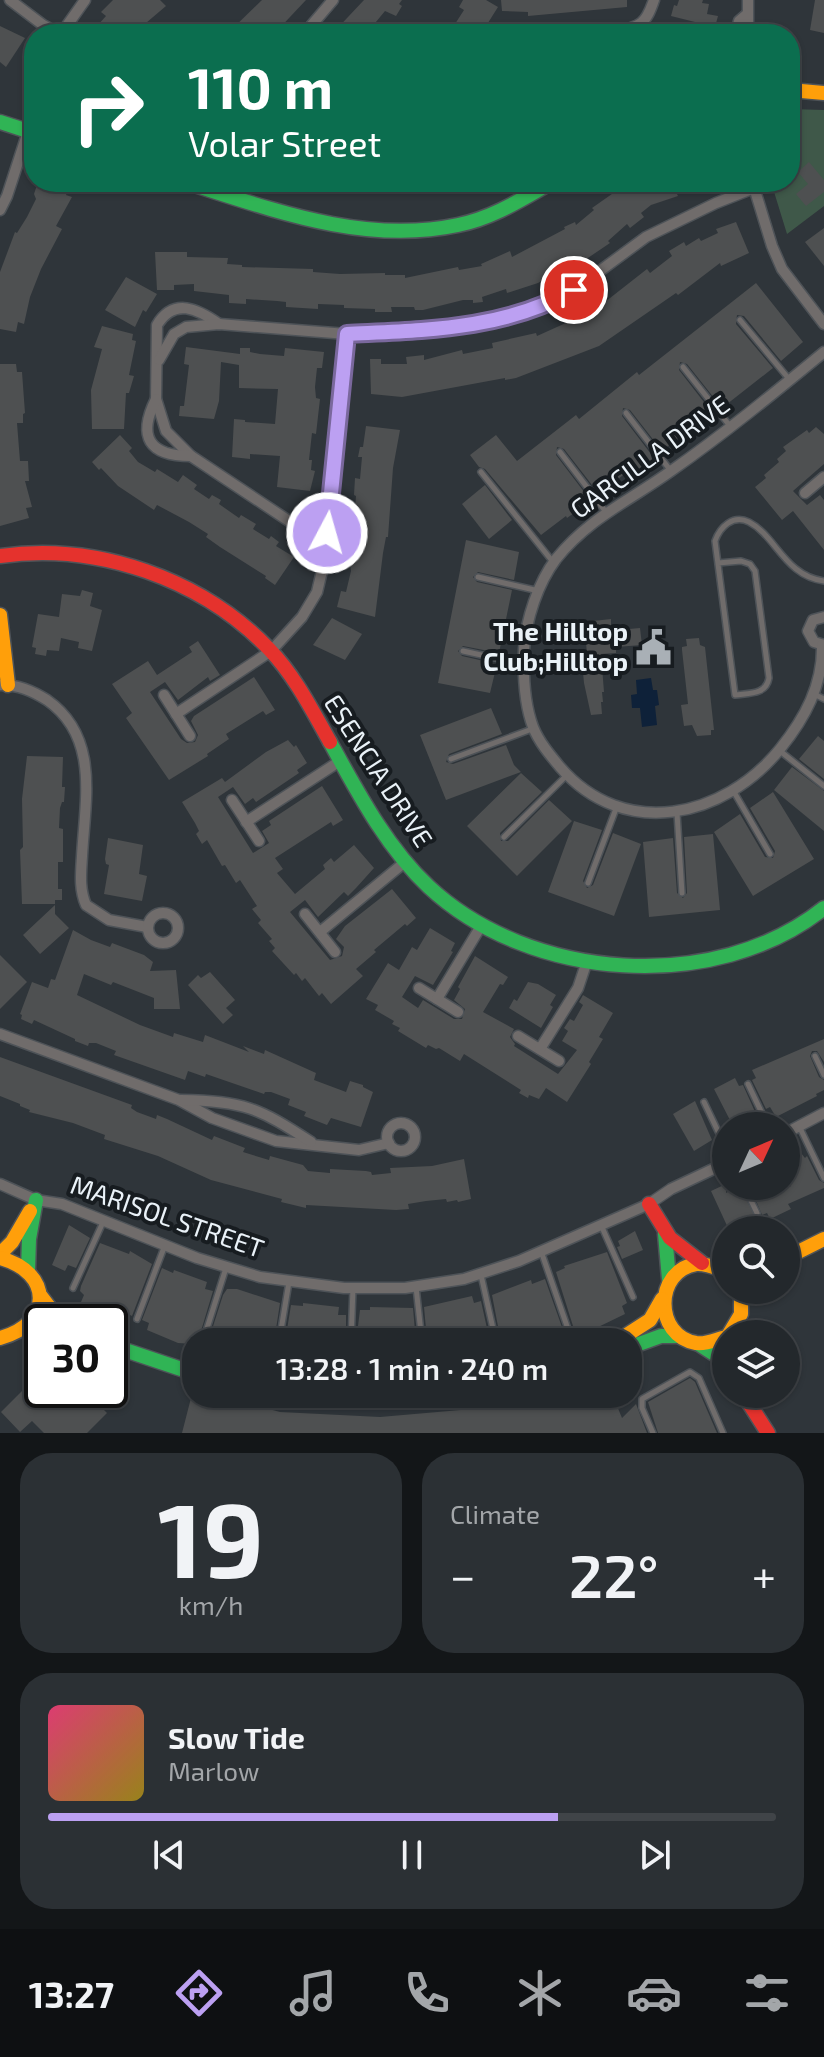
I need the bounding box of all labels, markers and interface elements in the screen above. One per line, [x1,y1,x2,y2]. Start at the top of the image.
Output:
text: 110 m [188,53,333,120]
icon: right [56,56,160,160]
text: Volar Street [188,121,381,164]
pin [540,256,608,324]
icon: arrive [552,268,596,312]
street label: GARCILLA DRIVE [564,388,735,524]
position arrow [285,491,369,575]
place label: The Hilltop Club;Hilltop [483,615,628,676]
public building icon: The Hilltop Club;Hilltop [635,628,673,666]
street label: ESENCIA DRIVE [318,688,440,852]
north arrow [712,1112,800,1200]
map controls [712,1112,800,1408]
street label: MARISOL STREET [67,1168,268,1263]
button: search [712,1216,800,1304]
speed limit sign: 30 [24,1304,128,1408]
button: layers [712,1320,800,1408]
text: 13:28 · 1 min · 240 m [276,1350,548,1386]
text: 19 [158,1474,264,1599]
text: Climate [450,1498,540,1529]
text: 22° [569,1538,659,1610]
text: − [450,1548,476,1601]
text: + [752,1548,776,1601]
text: km/h [179,1589,243,1620]
text: Slow Tide [168,1719,305,1755]
text: Marlow [168,1755,259,1786]
icon: previous [147,1833,191,1877]
icon: pause [390,1833,434,1877]
icon: next [633,1833,677,1877]
icon: directions [171,1965,227,2021]
icon: music [285,1965,341,2021]
icon: phone [399,1965,455,2021]
icon: climate [512,1965,568,2021]
icon: car [626,1965,682,2021]
icon: filters [739,1965,795,2021]
text: 13:27 [29,1972,114,2015]

